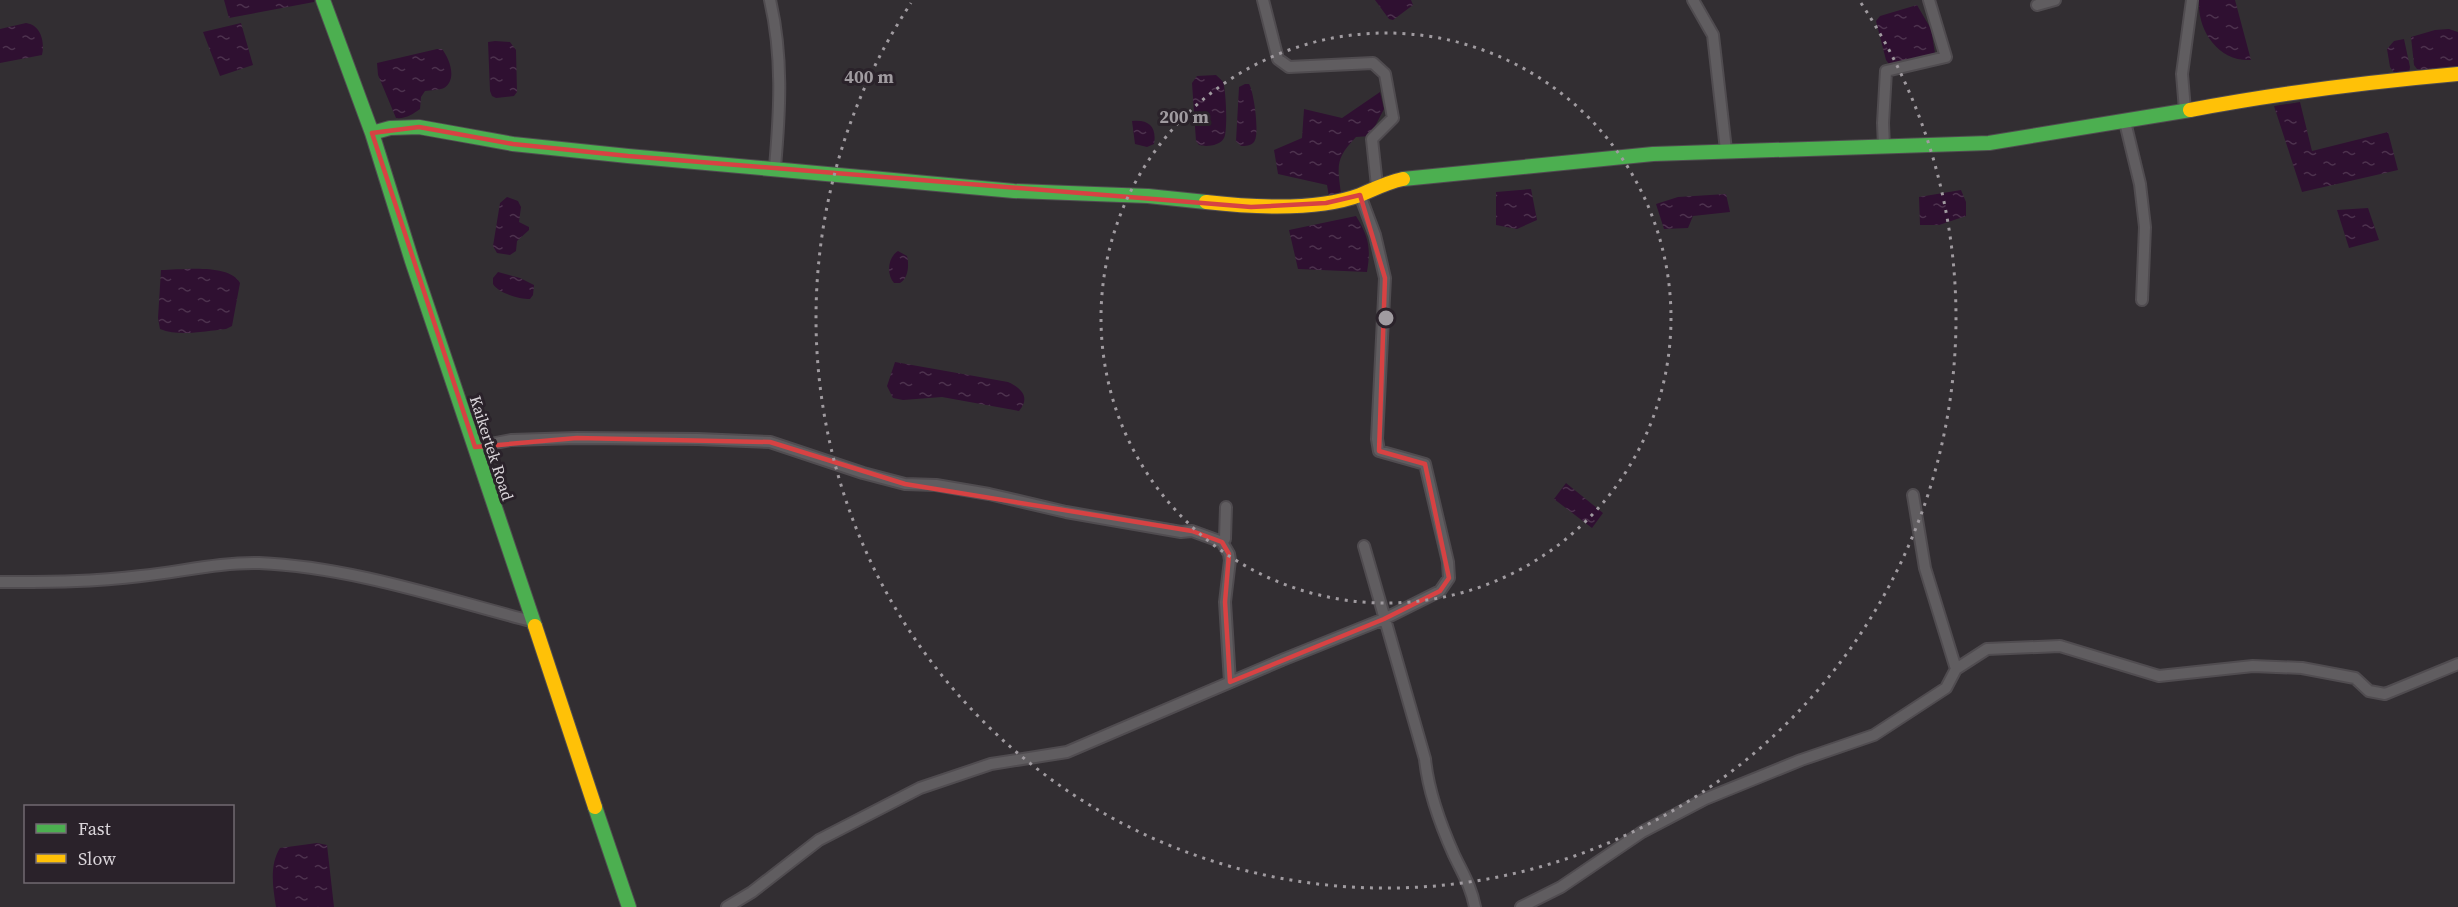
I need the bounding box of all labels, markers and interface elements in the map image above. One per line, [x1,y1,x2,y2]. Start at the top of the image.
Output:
text: 400 m [844,64,894,89]
text: 200 m [1159,104,1209,129]
centre of rings [1376,308,1396,328]
street label: Kaikertek Road [465,393,519,503]
legend [24,805,234,883]
text: Fast [78,816,111,841]
text: Slow [78,846,116,871]

